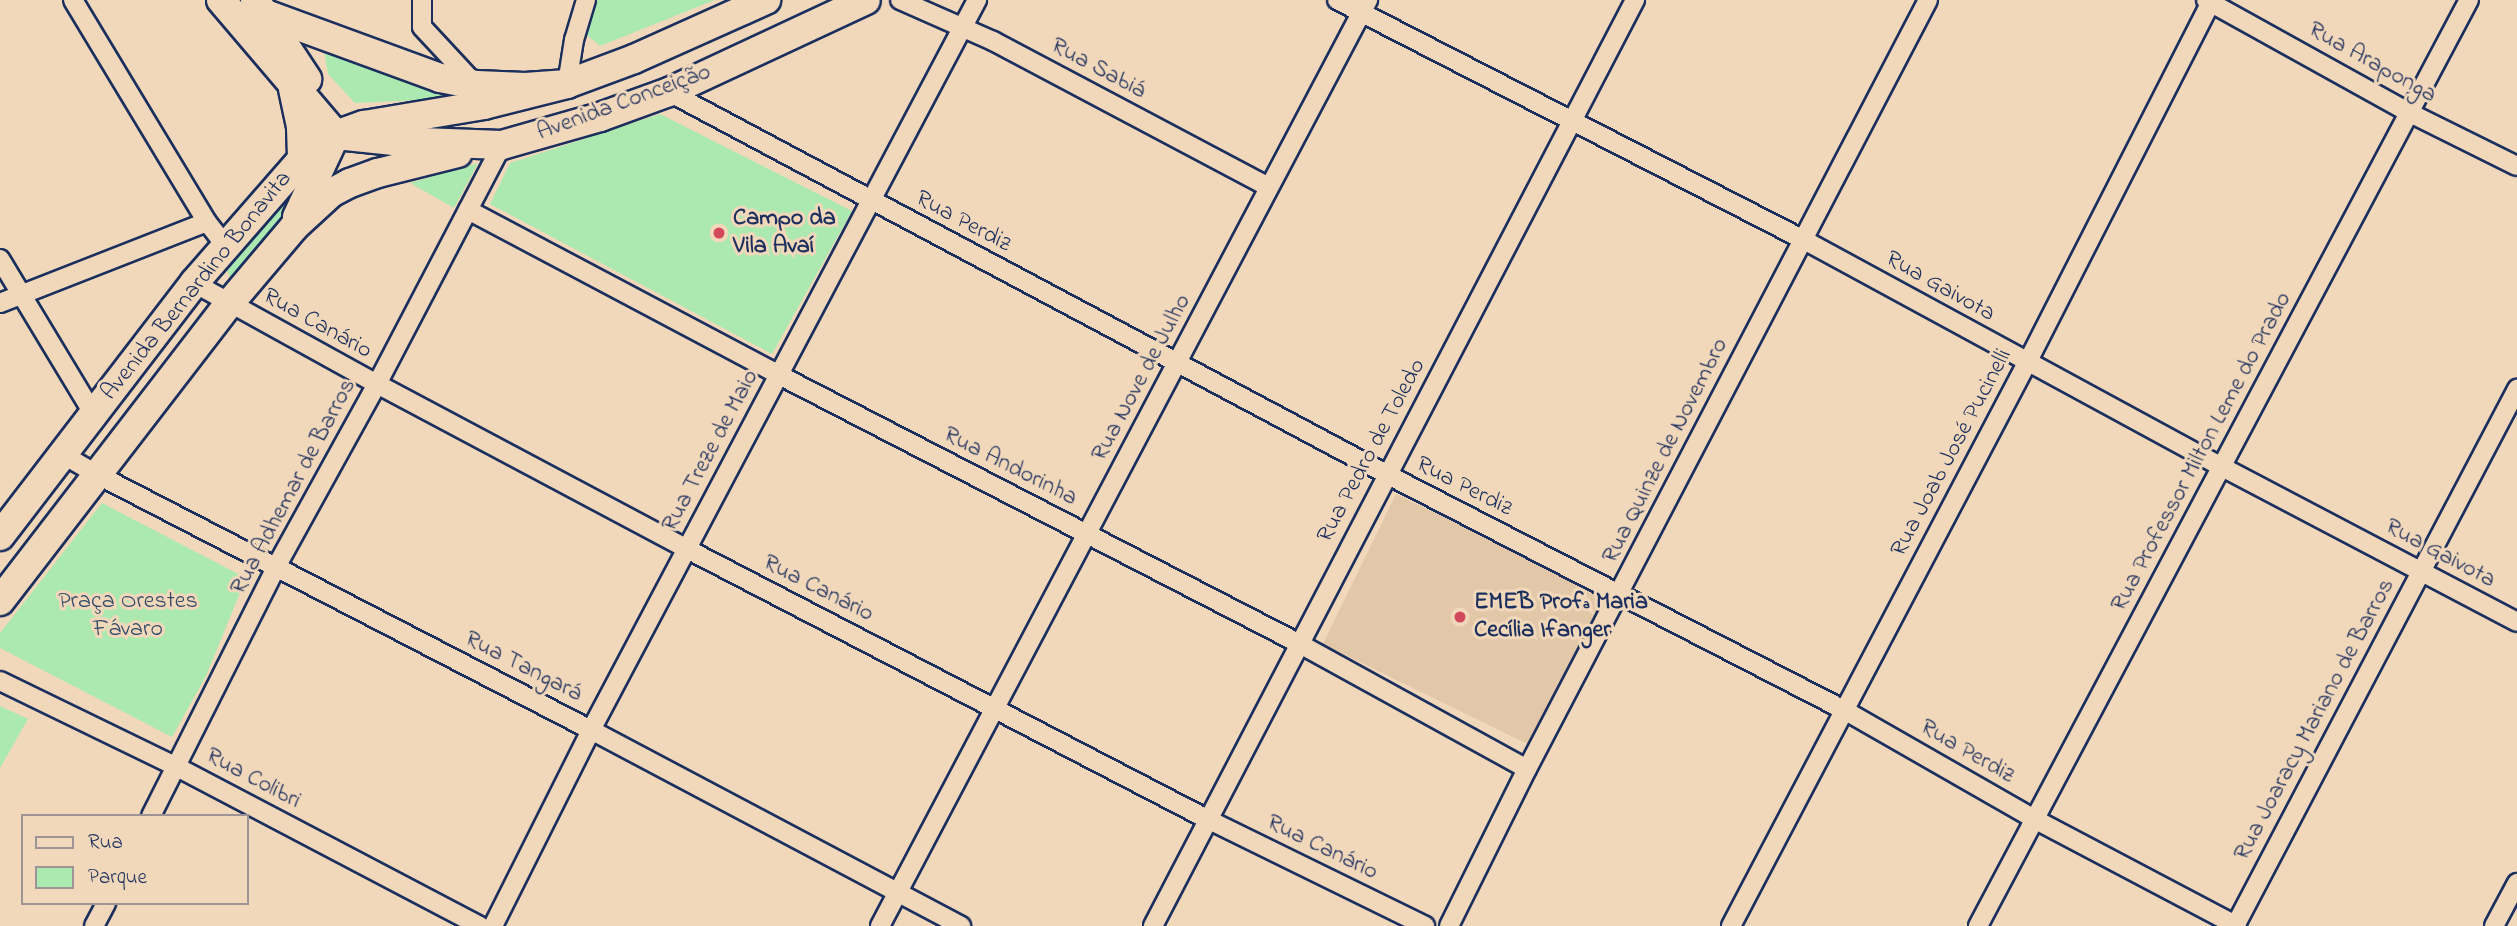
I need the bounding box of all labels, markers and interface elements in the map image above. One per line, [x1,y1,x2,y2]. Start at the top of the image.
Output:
street label: Rua Araponga [2303,16,2441,110]
street label: Rua Sabiá [1046,32,1150,106]
street label: Avenida Conceição [533,58,715,148]
street label: Avenida Bernardino Bonavita [96,165,298,407]
street label: Rua Perdiz [910,185,1016,259]
place label: Campo da Vila Avaí [733,205,836,261]
marker: Campo da Vila Avaí [711,225,727,241]
street label: Rua Gaivota [1880,245,2000,329]
street label: Rua Canário [257,282,377,366]
street label: Rua Professor Milton Leme do Prado [2105,287,2299,617]
street label: Rua Nove de Julho [1086,290,1198,466]
street label: Rua Quinze de Novembro [1597,334,1735,568]
street label: Rua Joab José Pucinelli [1885,344,2019,562]
street label: Rua Pedro de Toledo [1311,354,1433,548]
street label: Rua Treze de Maio [656,365,766,537]
street label: Rua Adhemar de Barros [225,374,363,600]
street label: Rua Andorinha [938,421,1082,513]
street label: Rua Perdiz [1411,450,1517,524]
street label: Rua Gaivota [2380,513,2500,595]
street label: Rua Canário [758,549,878,629]
street label: Rua Joaracy Mariano de Barros [2228,574,2402,866]
park label: Praça Orestes Fávaro [58,588,198,644]
place label: EMEB Profª Maria Cecília Ifanger [1474,589,1648,645]
marker: EMEB Profª Maria Cecília Ifanger [1452,609,1468,625]
street label: Rua Tangará [460,625,586,709]
street label: Rua Perdiz [1915,713,2019,791]
street label: Rua Colibri [200,742,306,816]
street label: Rua Canário [1262,809,1382,887]
legend [21,814,248,905]
text: Rua [88,828,123,858]
text: Parque [88,863,147,893]

